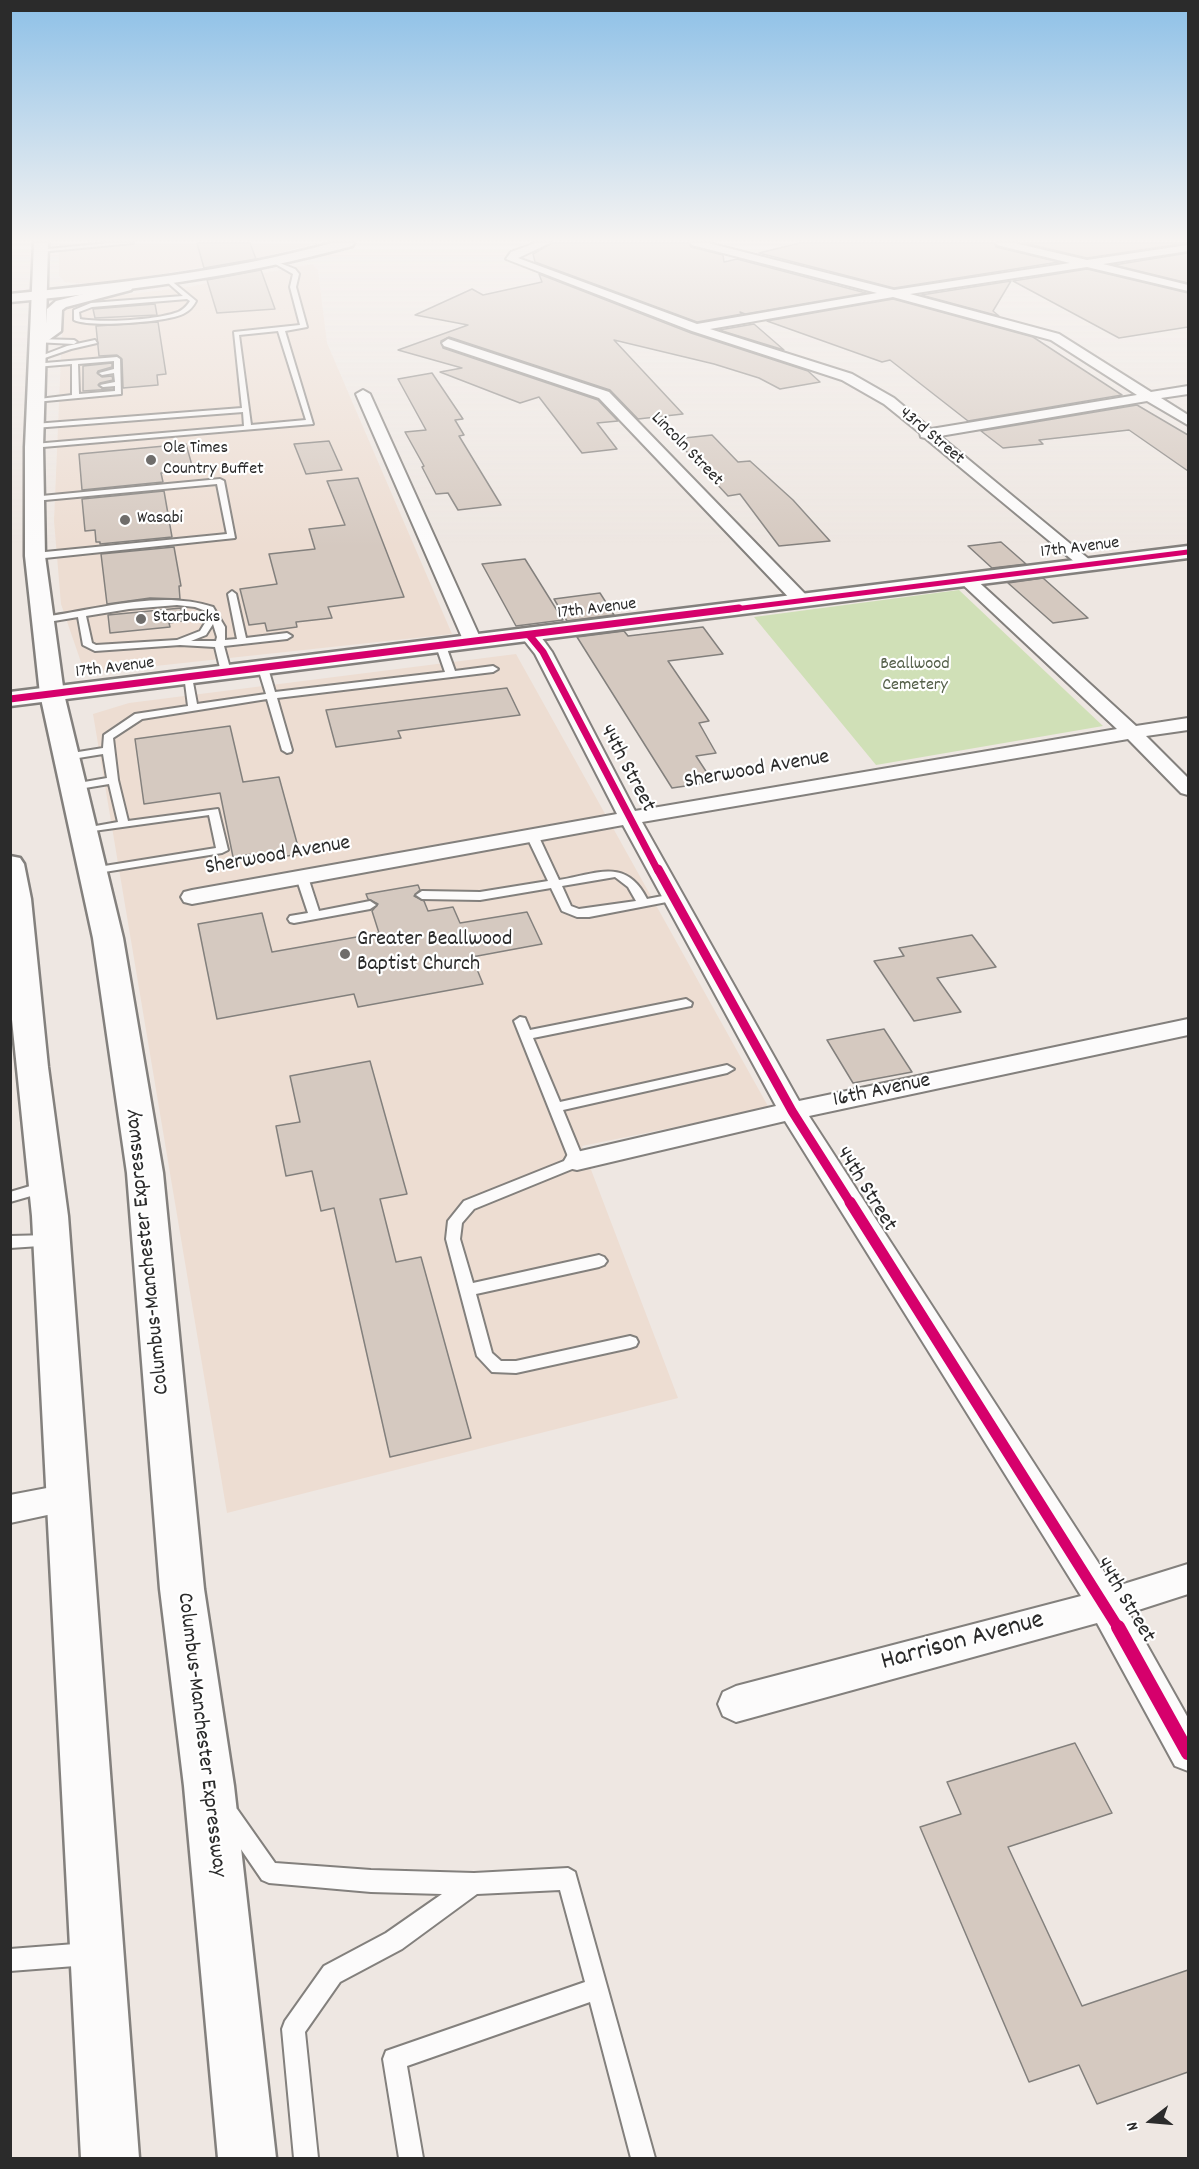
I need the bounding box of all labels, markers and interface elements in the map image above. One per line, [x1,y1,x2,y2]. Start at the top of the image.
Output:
street label: 43rd Street [894,404,968,470]
street label: Lincoln Street [645,408,727,492]
place label: Ole Times Country Buffet [163,439,264,482]
marker: Ole Times Country Buffet [144,453,158,467]
place label: Wasabi [137,509,183,531]
marker: Wasabi [118,513,132,527]
street label: 17th Avenue [1039,533,1121,565]
street label: 17th Avenue [556,594,638,626]
place label: Starbucks [153,608,220,630]
marker: Starbucks [134,612,148,626]
street label: 17th Avenue [74,653,156,685]
park label: Beallwood Cemetery [880,655,950,698]
street label: 44th Street [592,721,660,817]
street label: Sherwood Avenue [682,745,832,797]
street label: Sherwood Avenue [203,831,353,883]
place label: Greater Beallwood Baptist Church [357,928,512,980]
marker: Greater Beallwood Baptist Church [338,947,352,961]
street label: 16th Avenue [831,1069,933,1115]
street label: Columbus-Manchester Expressway [121,1108,177,1396]
street label: 44th Street [829,1143,901,1237]
street label: 44th Street [1088,1554,1160,1648]
street label: Columbus-Manchester Expressway [169,1591,231,1879]
street label: Harrison Avenue [878,1606,1048,1680]
north arrow [1121,2091,1181,2151]
text: N [1121,2119,1145,2133]

